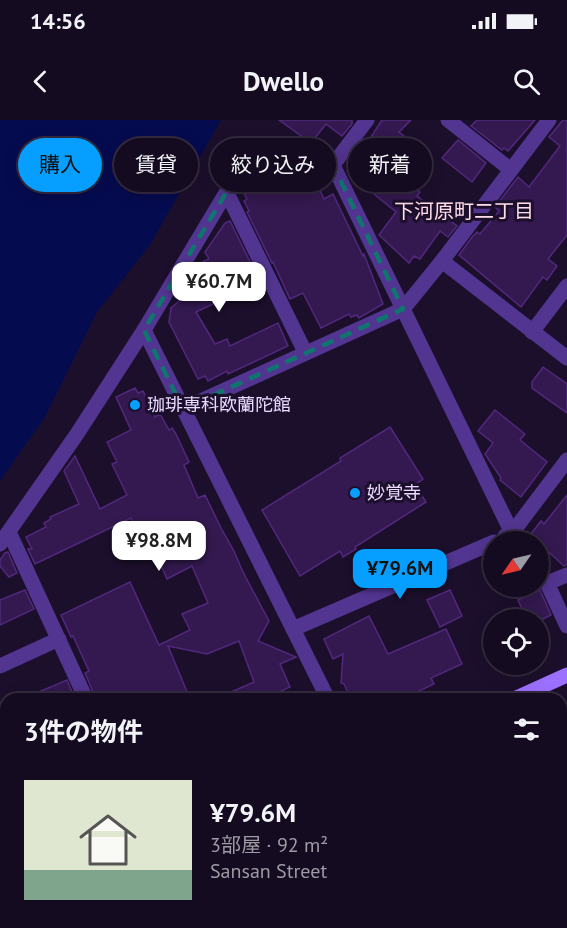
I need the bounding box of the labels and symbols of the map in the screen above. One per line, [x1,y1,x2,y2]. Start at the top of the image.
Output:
district label: 下河原町二丁目 [394,198,534,224]
pin: ¥60.7M [170,262,268,313]
place label: 珈琲専科欧蘭陀館 [147,393,291,416]
marker: 珈琲専科欧蘭陀館 [128,398,142,412]
place label: 妙覚寺 [367,481,421,504]
marker: 妙覚寺 [348,486,362,500]
pin: ¥98.8M [110,521,208,572]
north arrow [483,531,549,597]
pin: ¥79.6M [351,549,449,600]

